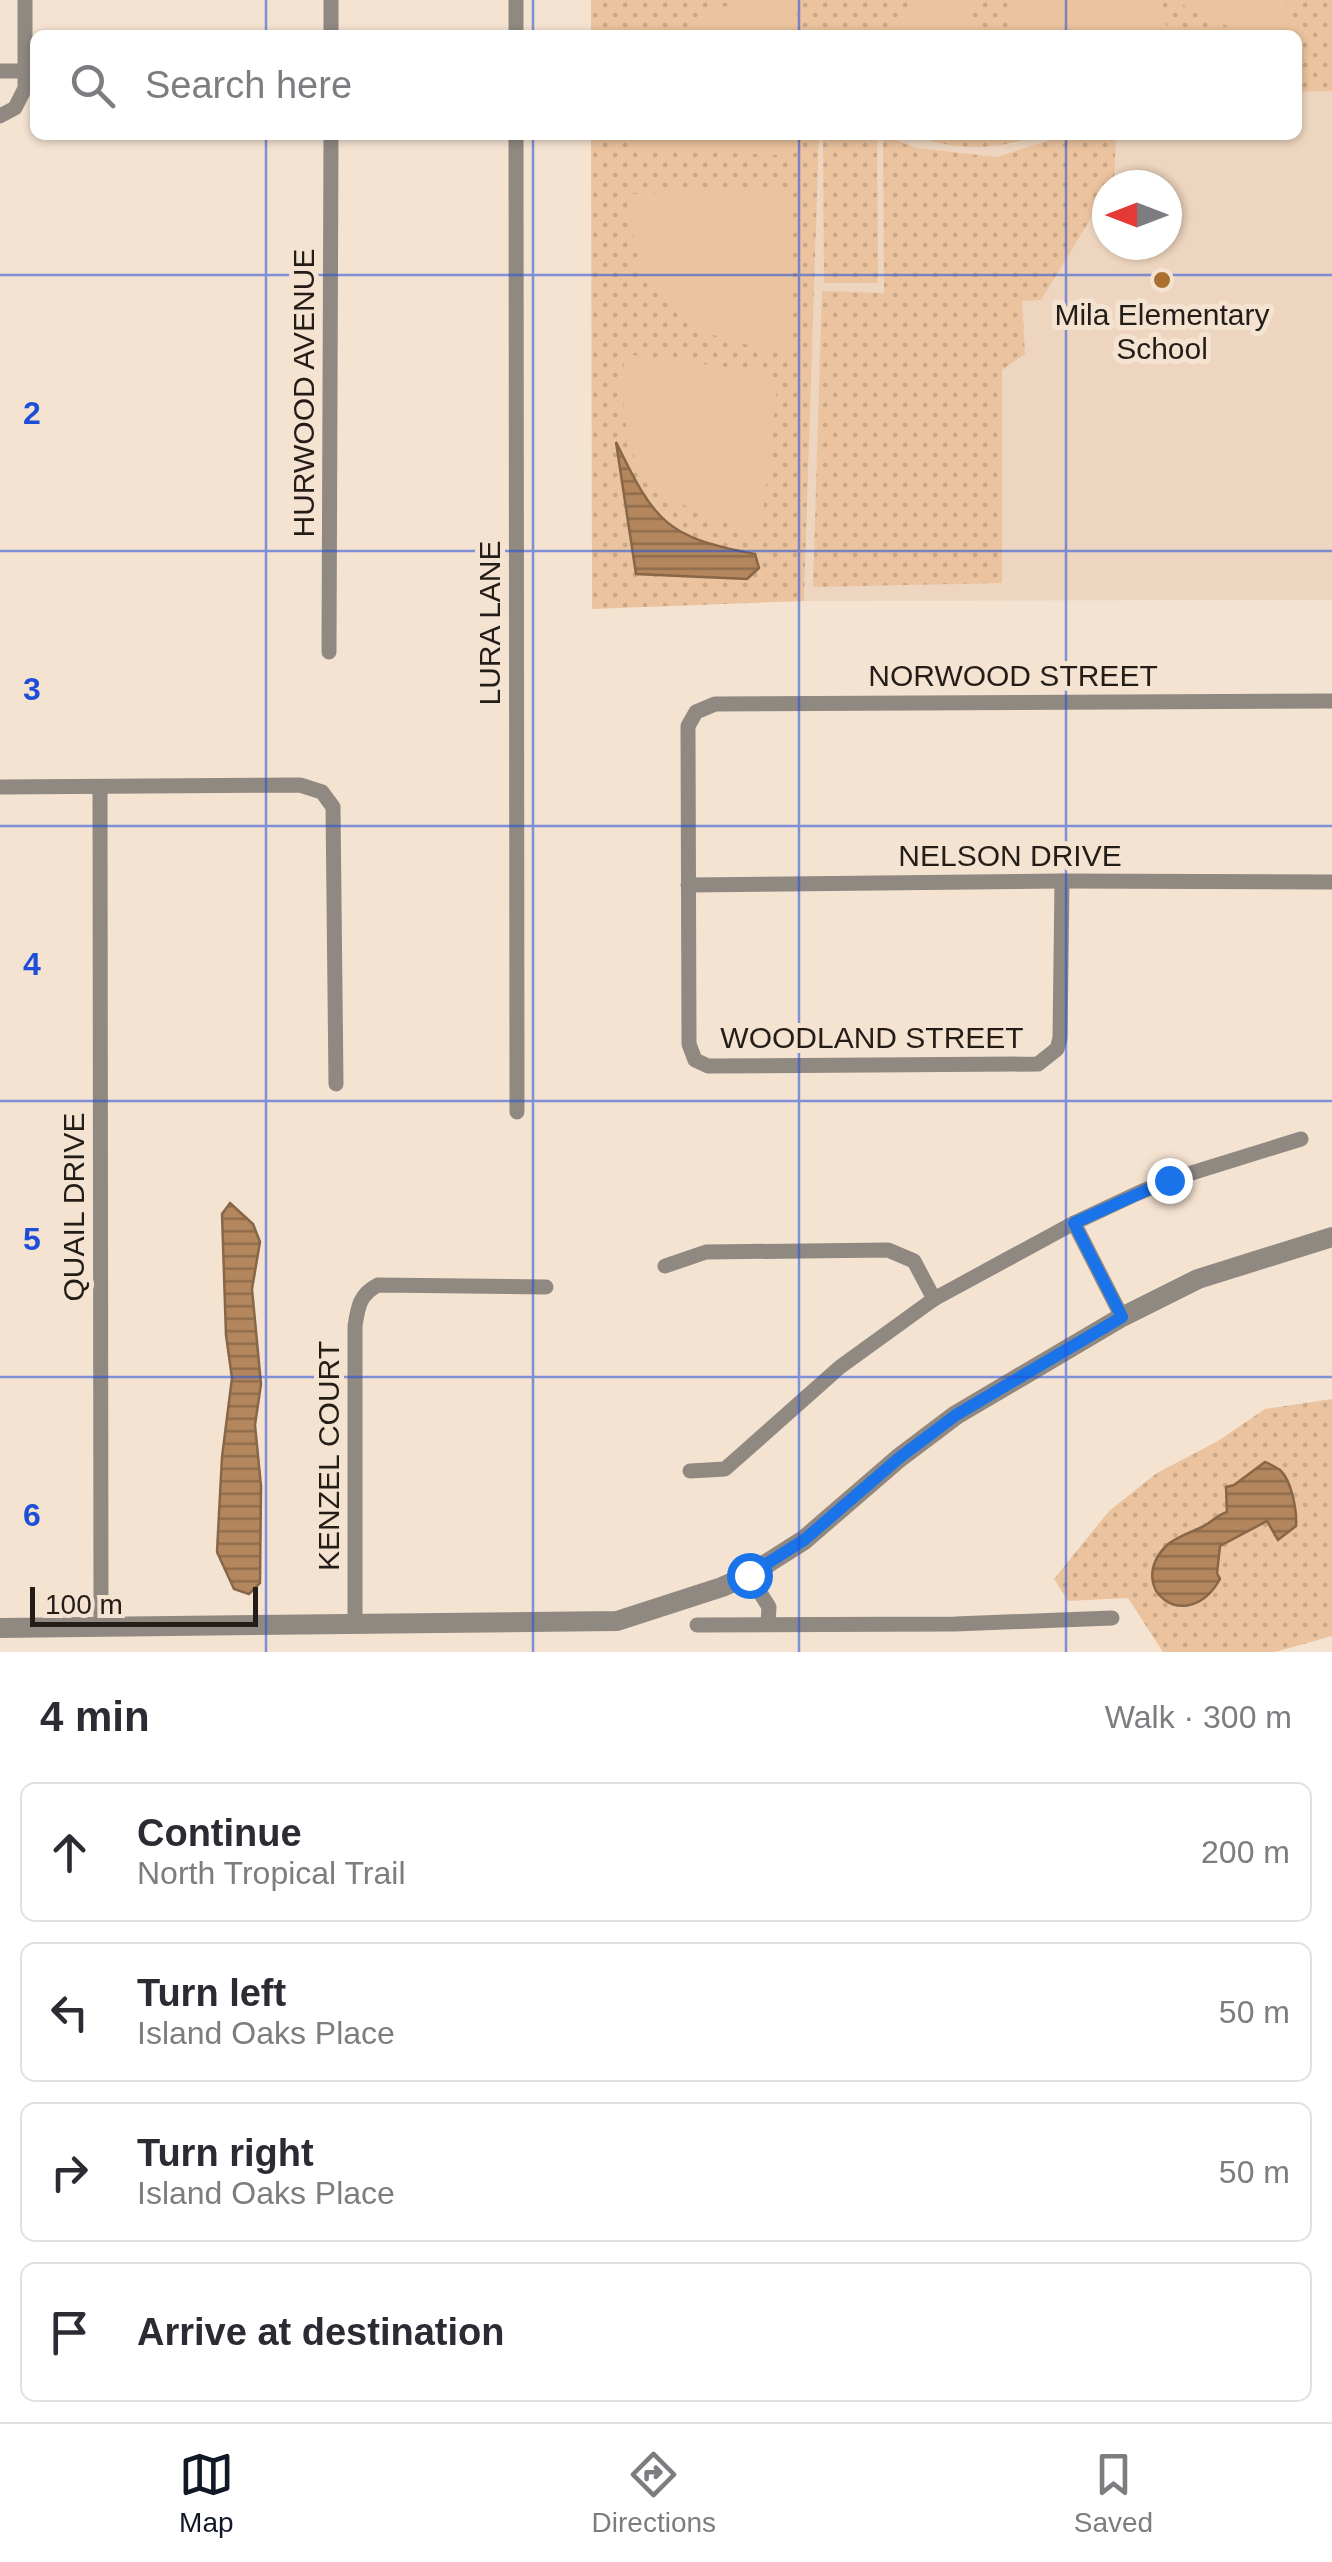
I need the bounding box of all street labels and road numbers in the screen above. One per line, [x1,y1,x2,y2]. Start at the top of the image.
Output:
street label: HURWOOD AVENUE [287,249,320,537]
street label: LURA LANE [473,540,506,706]
street label: NORWOOD STREET [868,659,1158,692]
street label: NELSON DRIVE [898,839,1122,872]
street label: WOODLAND STREET [720,1021,1024,1054]
street label: QUAIL DRIVE [57,1113,90,1301]
street label: KENZEL COURT [312,1341,345,1571]

